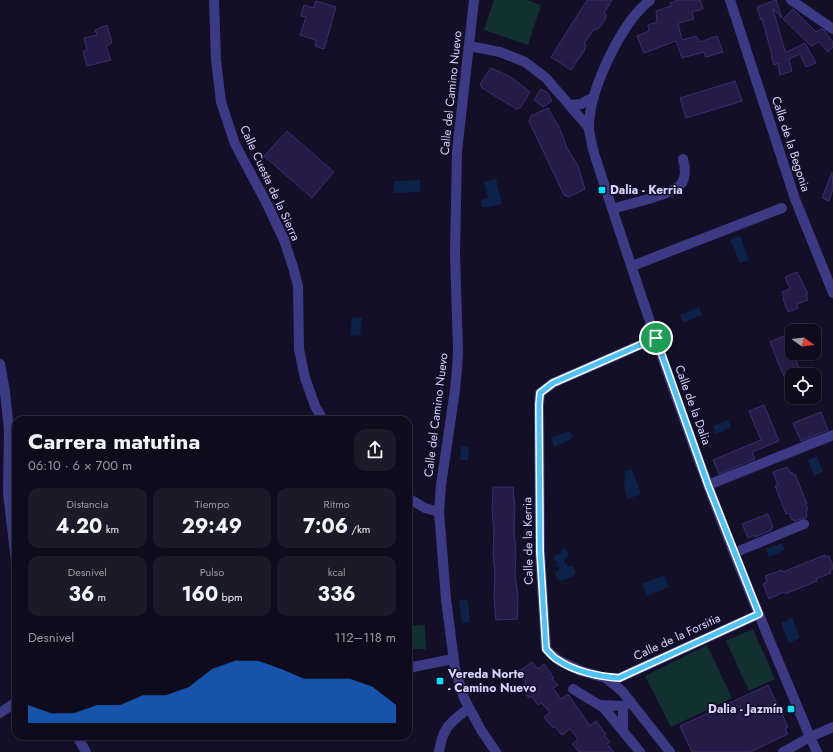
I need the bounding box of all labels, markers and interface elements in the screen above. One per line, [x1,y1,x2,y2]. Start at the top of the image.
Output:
street label: Calle del Camino Nuevo [436,30,467,156]
street label: Calle de la Begonia [767,94,815,194]
street label: Calle Cuesta de la Sierra [235,122,305,244]
place label: Dalia - Kerria [610,181,683,199]
marker: Dalia - Kerria [597,185,607,195]
pin [639,321,673,355]
north arrow [785,324,821,360]
map controls [785,324,821,404]
icon: arrive [645,327,667,349]
street label: Calle del Camino Nuevo [419,352,453,478]
street label: Calle de la Dalia [670,363,716,448]
button: locate [785,368,821,404]
text: Carrera matutina [28,425,200,457]
button: share [354,429,396,471]
text: 06:10 · 6 × 700 m [28,456,132,475]
text: Distancia [66,496,108,512]
text: Tiempo [195,496,229,512]
text: Ritmo [324,496,350,512]
street label: Calle de la Kerria [518,497,538,585]
text: 4.20 [56,512,102,541]
text: 29:49 [182,512,242,541]
text: 7:06 [303,512,348,541]
text: km [102,521,119,537]
text: /km [348,521,370,537]
text: Desnivel [68,564,107,580]
text: Pulso [200,564,224,580]
text: kcal [328,564,346,580]
text: 36 [68,580,94,609]
text: 160 [181,580,218,609]
text: 336 [318,580,356,609]
text: m [94,589,106,605]
text: bpm [218,589,243,605]
street label: Calle de la Forsitia [631,609,724,665]
text: Desnivel [28,628,74,647]
text: 112–118 m [334,628,396,647]
place label: Vereda Norte - Camino Nuevo [447,665,536,697]
marker: Vereda Norte - Camino Nuevo [435,676,445,686]
place label: Dalia - Jazmín [708,700,783,718]
marker: Dalia - Jazmín [786,704,796,714]

